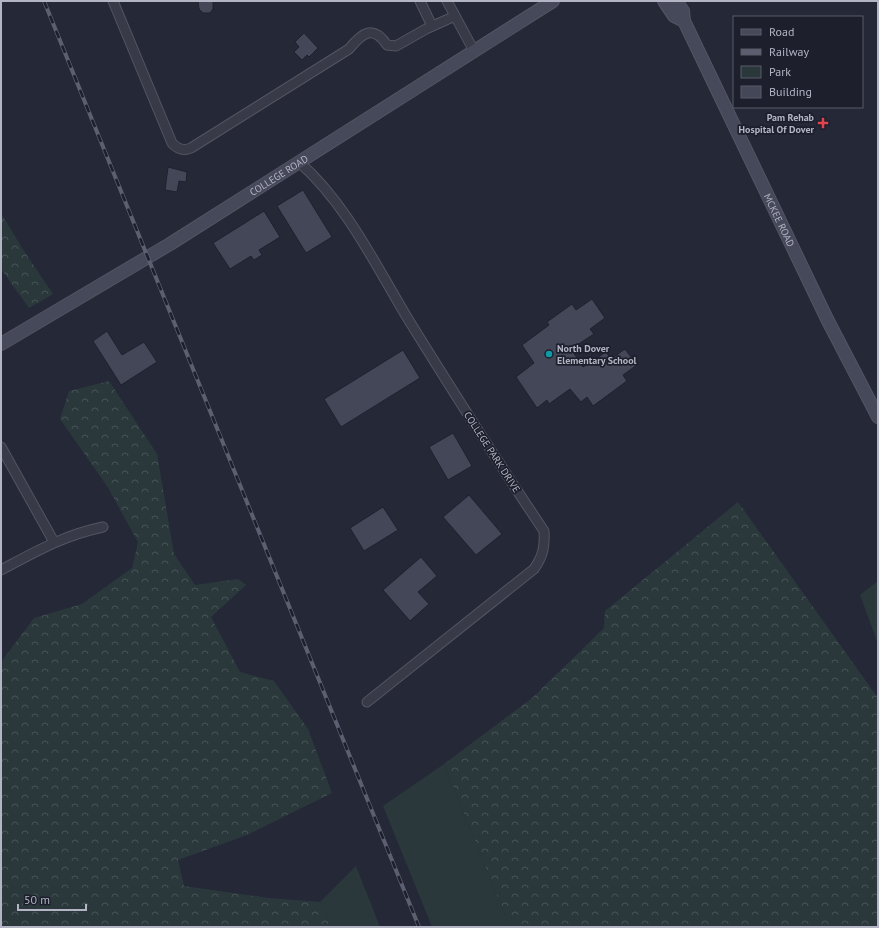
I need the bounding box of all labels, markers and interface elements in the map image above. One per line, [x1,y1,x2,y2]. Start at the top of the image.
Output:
legend [733,16,863,108]
text: Road [769,24,794,39]
text: Railway [769,44,809,59]
text: Park [769,64,791,79]
text: Building [769,84,812,99]
place label: Pam Rehab Hospital Of Dover [739,111,815,136]
marker: Pam Rehab Hospital Of Dover [817,117,829,129]
street label: COLLEGE ROAD [247,152,310,198]
street label: MCKEE ROAD [761,191,798,249]
place label: North Dover Elementary School [557,342,637,367]
marker: North Dover Elementary School [544,349,554,359]
street label: COLLEGE PARK DRIVE [461,409,523,495]
scale bar [18,886,86,912]
text: 50 m [24,892,50,907]

